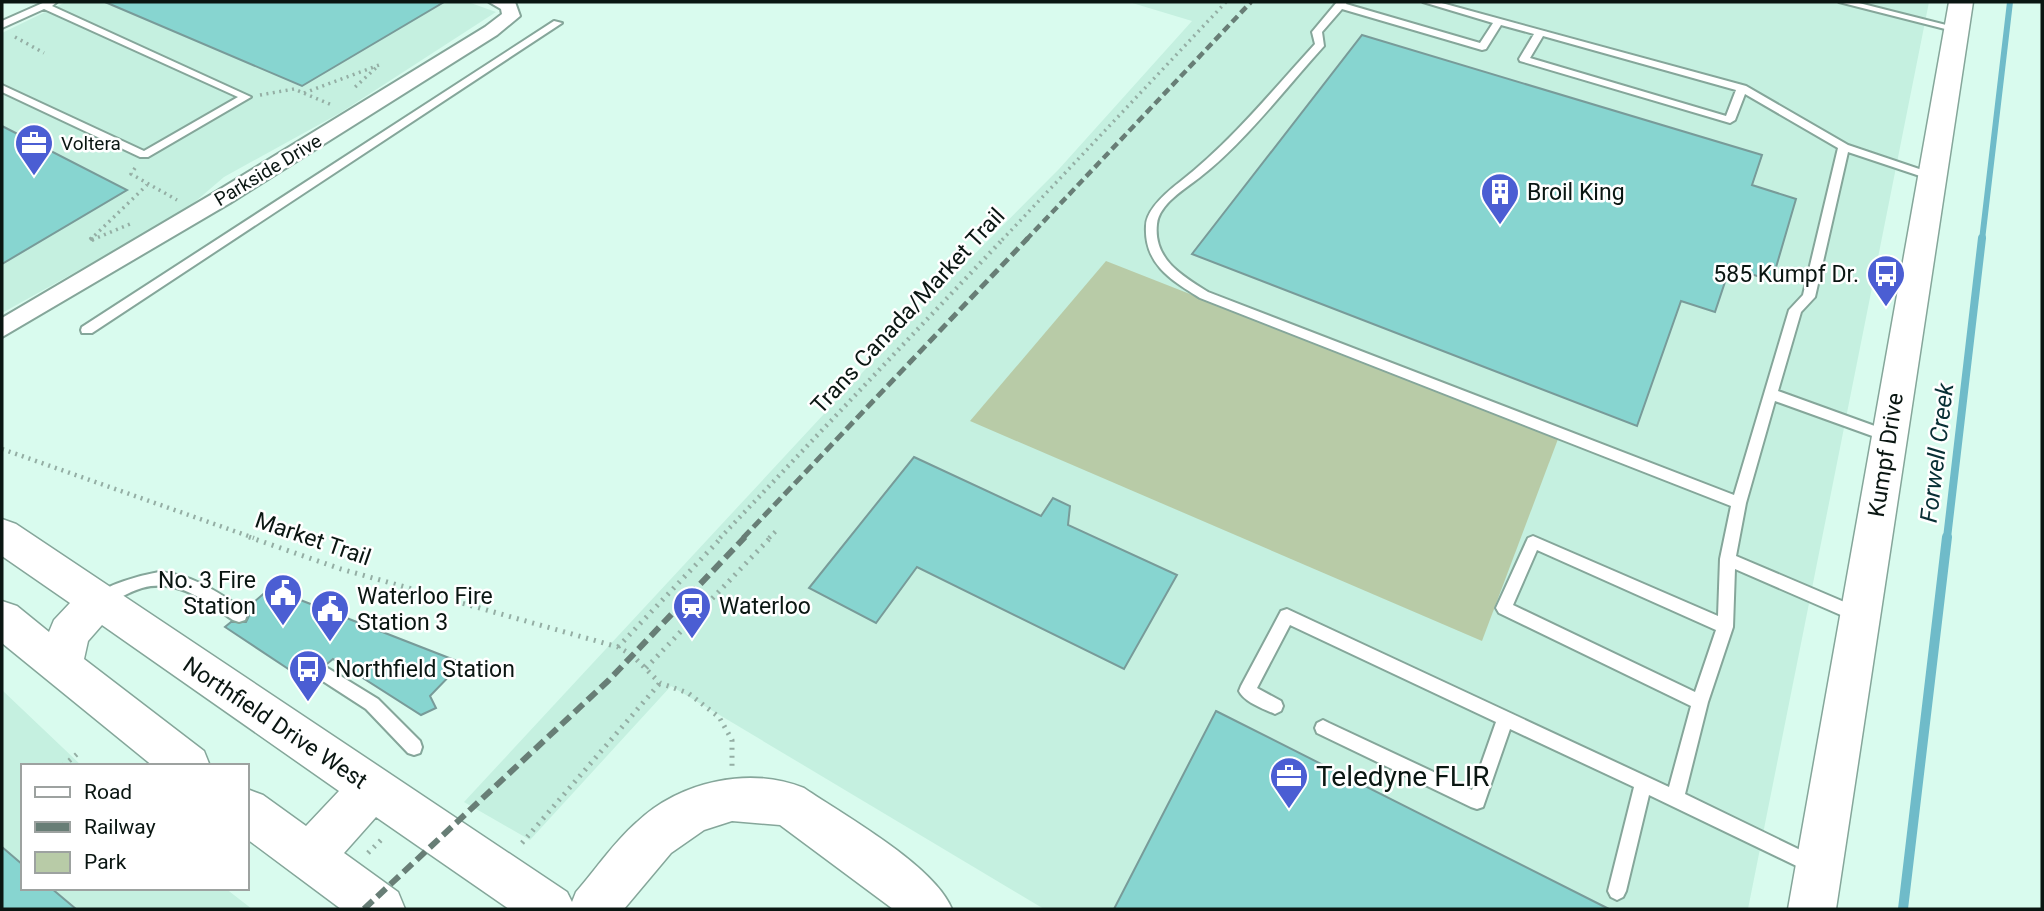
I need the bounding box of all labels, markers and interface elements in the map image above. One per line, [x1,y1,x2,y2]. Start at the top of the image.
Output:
office icon: Voltera [13,122,55,177]
street label: Parkside Drive [210,129,326,211]
place label: Voltera [61,132,121,155]
building icon: Broil King [1479,171,1521,226]
place label: Broil King [1527,179,1625,206]
street label: Trans Canada/Market Trail [806,203,1010,419]
bus stop icon: 585 Kumpf Dr. [1865,253,1907,308]
place label: 585 Kumpf Dr. [1713,261,1859,288]
water label: Forwell Creek [1915,380,1960,524]
street label: Kumpf Drive [1863,391,1909,519]
street label: Market Trail [252,507,374,571]
place label: No. 3 Fire Station [158,567,256,620]
public building icon: No. 3 Fire Station [262,572,304,627]
place label: Waterloo Fire Station 3 [357,583,493,636]
station icon: Waterloo [671,585,713,640]
public building icon: Waterloo Fire Station 3 [309,588,351,643]
place label: Waterloo [719,593,811,620]
bus stop icon: Northfield Station [287,648,329,703]
street label: Northfield Drive West [178,651,372,795]
place label: Northfield Station [335,656,515,683]
office icon: Teledyne FLIR [1268,755,1310,810]
place label: Teledyne FLIR [1316,760,1490,793]
legend [21,764,248,890]
text: Road [84,780,132,804]
text: Railway [84,815,156,839]
text: Park [84,850,127,874]

